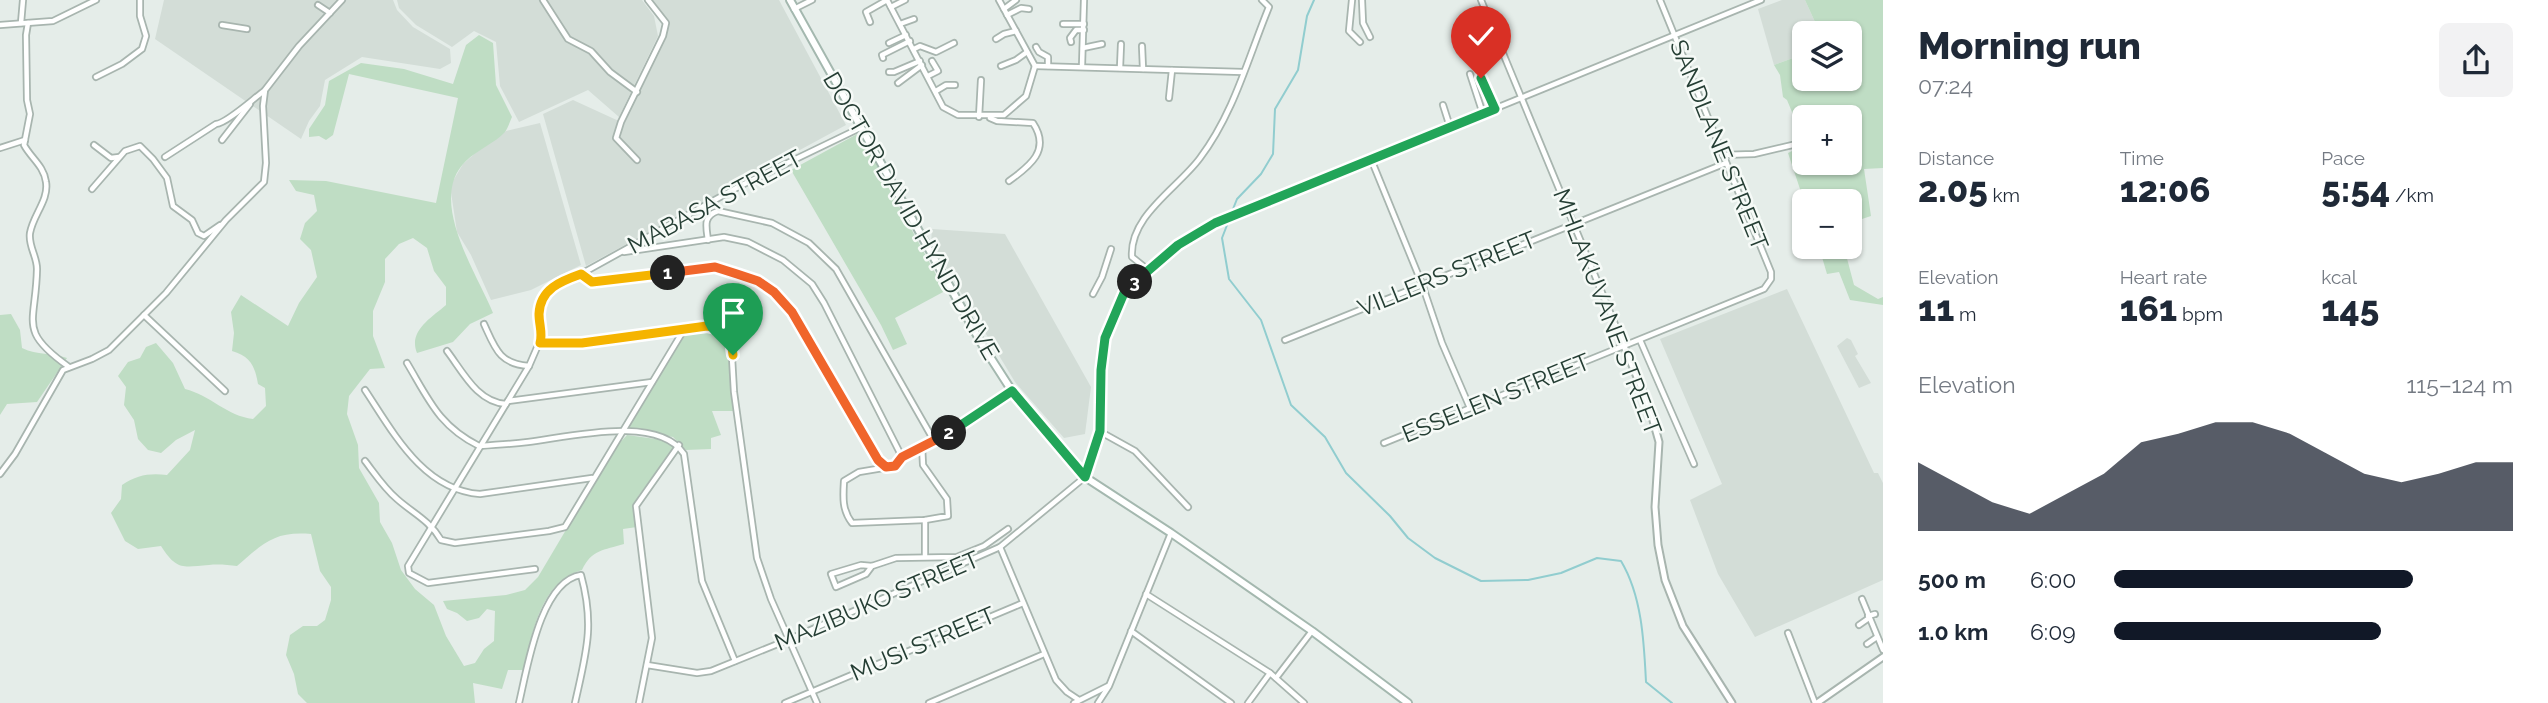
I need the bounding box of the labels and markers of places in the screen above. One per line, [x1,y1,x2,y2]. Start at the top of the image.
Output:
pin [1451,6,1511,78]
pin: 1 [650,256,686,290]
pin: 3 [1118,264,1152,300]
pin [703,283,763,355]
pin: 2 [932,416,967,450]

